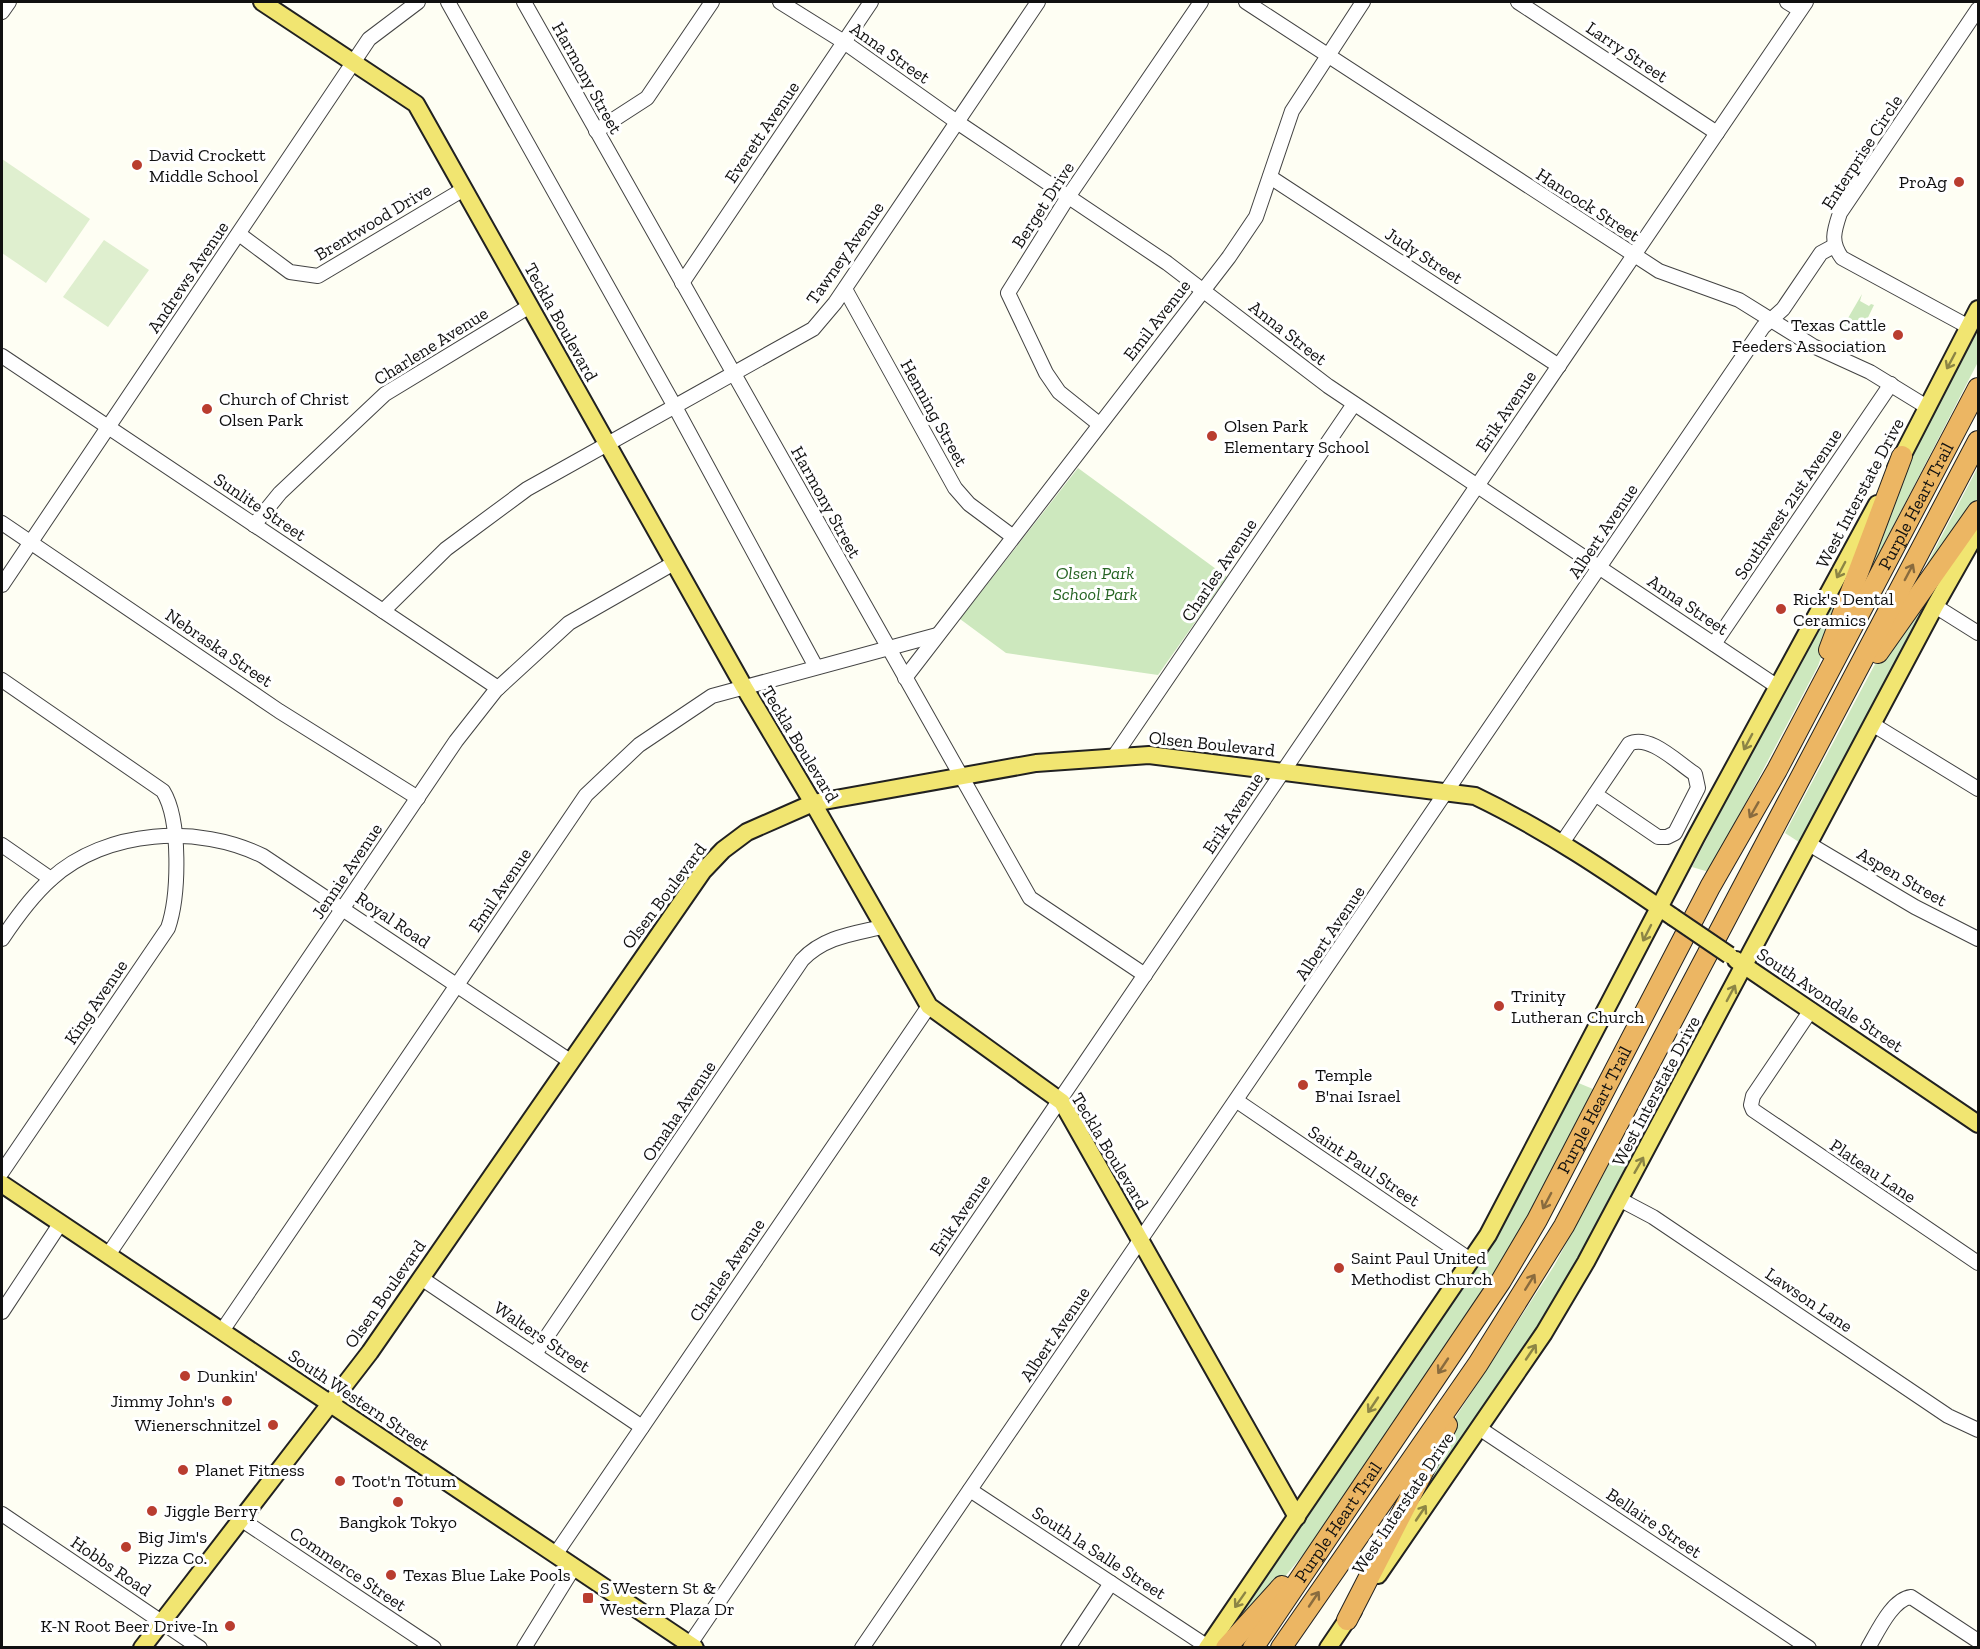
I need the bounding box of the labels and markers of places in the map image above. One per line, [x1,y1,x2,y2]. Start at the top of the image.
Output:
place label: David Crockett Middle School [149,144,266,187]
marker: David Crockett Middle School [130,158,144,172]
place label: ProAg [1899,171,1947,193]
marker: ProAg [1952,175,1966,189]
place label: Texas Cattle Feeders Association [1732,314,1887,357]
marker: Texas Cattle Feeders Association [1891,328,1905,342]
place label: Church of Christ Olsen Park [219,388,349,431]
marker: Church of Christ Olsen Park [200,402,214,416]
place label: Olsen Park Elementary School [1224,415,1369,458]
marker: Olsen Park Elementary School [1205,429,1219,443]
place label: Rick's Dental Ceramics [1793,588,1894,631]
marker: Rick's Dental Ceramics [1774,602,1788,616]
place label: Trinity Lutheran Church [1511,985,1644,1028]
marker: Trinity Lutheran Church [1492,999,1506,1013]
place label: Temple B'nai Israel [1315,1064,1401,1107]
marker: Temple B'nai Israel [1296,1078,1310,1092]
place label: Saint Paul United Methodist Church [1351,1247,1492,1290]
marker: Saint Paul United Methodist Church [1332,1261,1346,1275]
place label: Dunkin' [197,1365,258,1387]
marker: Dunkin' [178,1369,192,1383]
place label: Jimmy John's [110,1390,215,1412]
marker: Jimmy John's [220,1394,234,1408]
place label: Wienerschnitzel [135,1414,261,1436]
marker: Wienerschnitzel [266,1418,280,1432]
place label: Planet Fitness [195,1459,305,1481]
marker: Planet Fitness [176,1463,190,1477]
place label: Toot'n Totum [352,1470,457,1492]
marker: Toot'n Totum [333,1474,347,1488]
marker: Bangkok Tokyo [391,1495,405,1509]
place label: Jiggle Berry [164,1500,258,1522]
marker: Jiggle Berry [145,1504,159,1518]
place label: Bangkok Tokyo [339,1511,457,1533]
place label: Big Jim's Pizza Co. [138,1526,207,1569]
marker: Big Jim's Pizza Co. [119,1540,133,1554]
place label: Texas Blue Lake Pools [403,1564,571,1586]
marker: Texas Blue Lake Pools [384,1568,398,1582]
place label: S Western St & Western Plaza Dr [600,1577,735,1620]
marker: S Western St & Western Plaza Dr [581,1591,595,1605]
place label: K-N Root Beer Drive-In [41,1615,219,1637]
marker: K-N Root Beer Drive-In [223,1619,237,1633]

